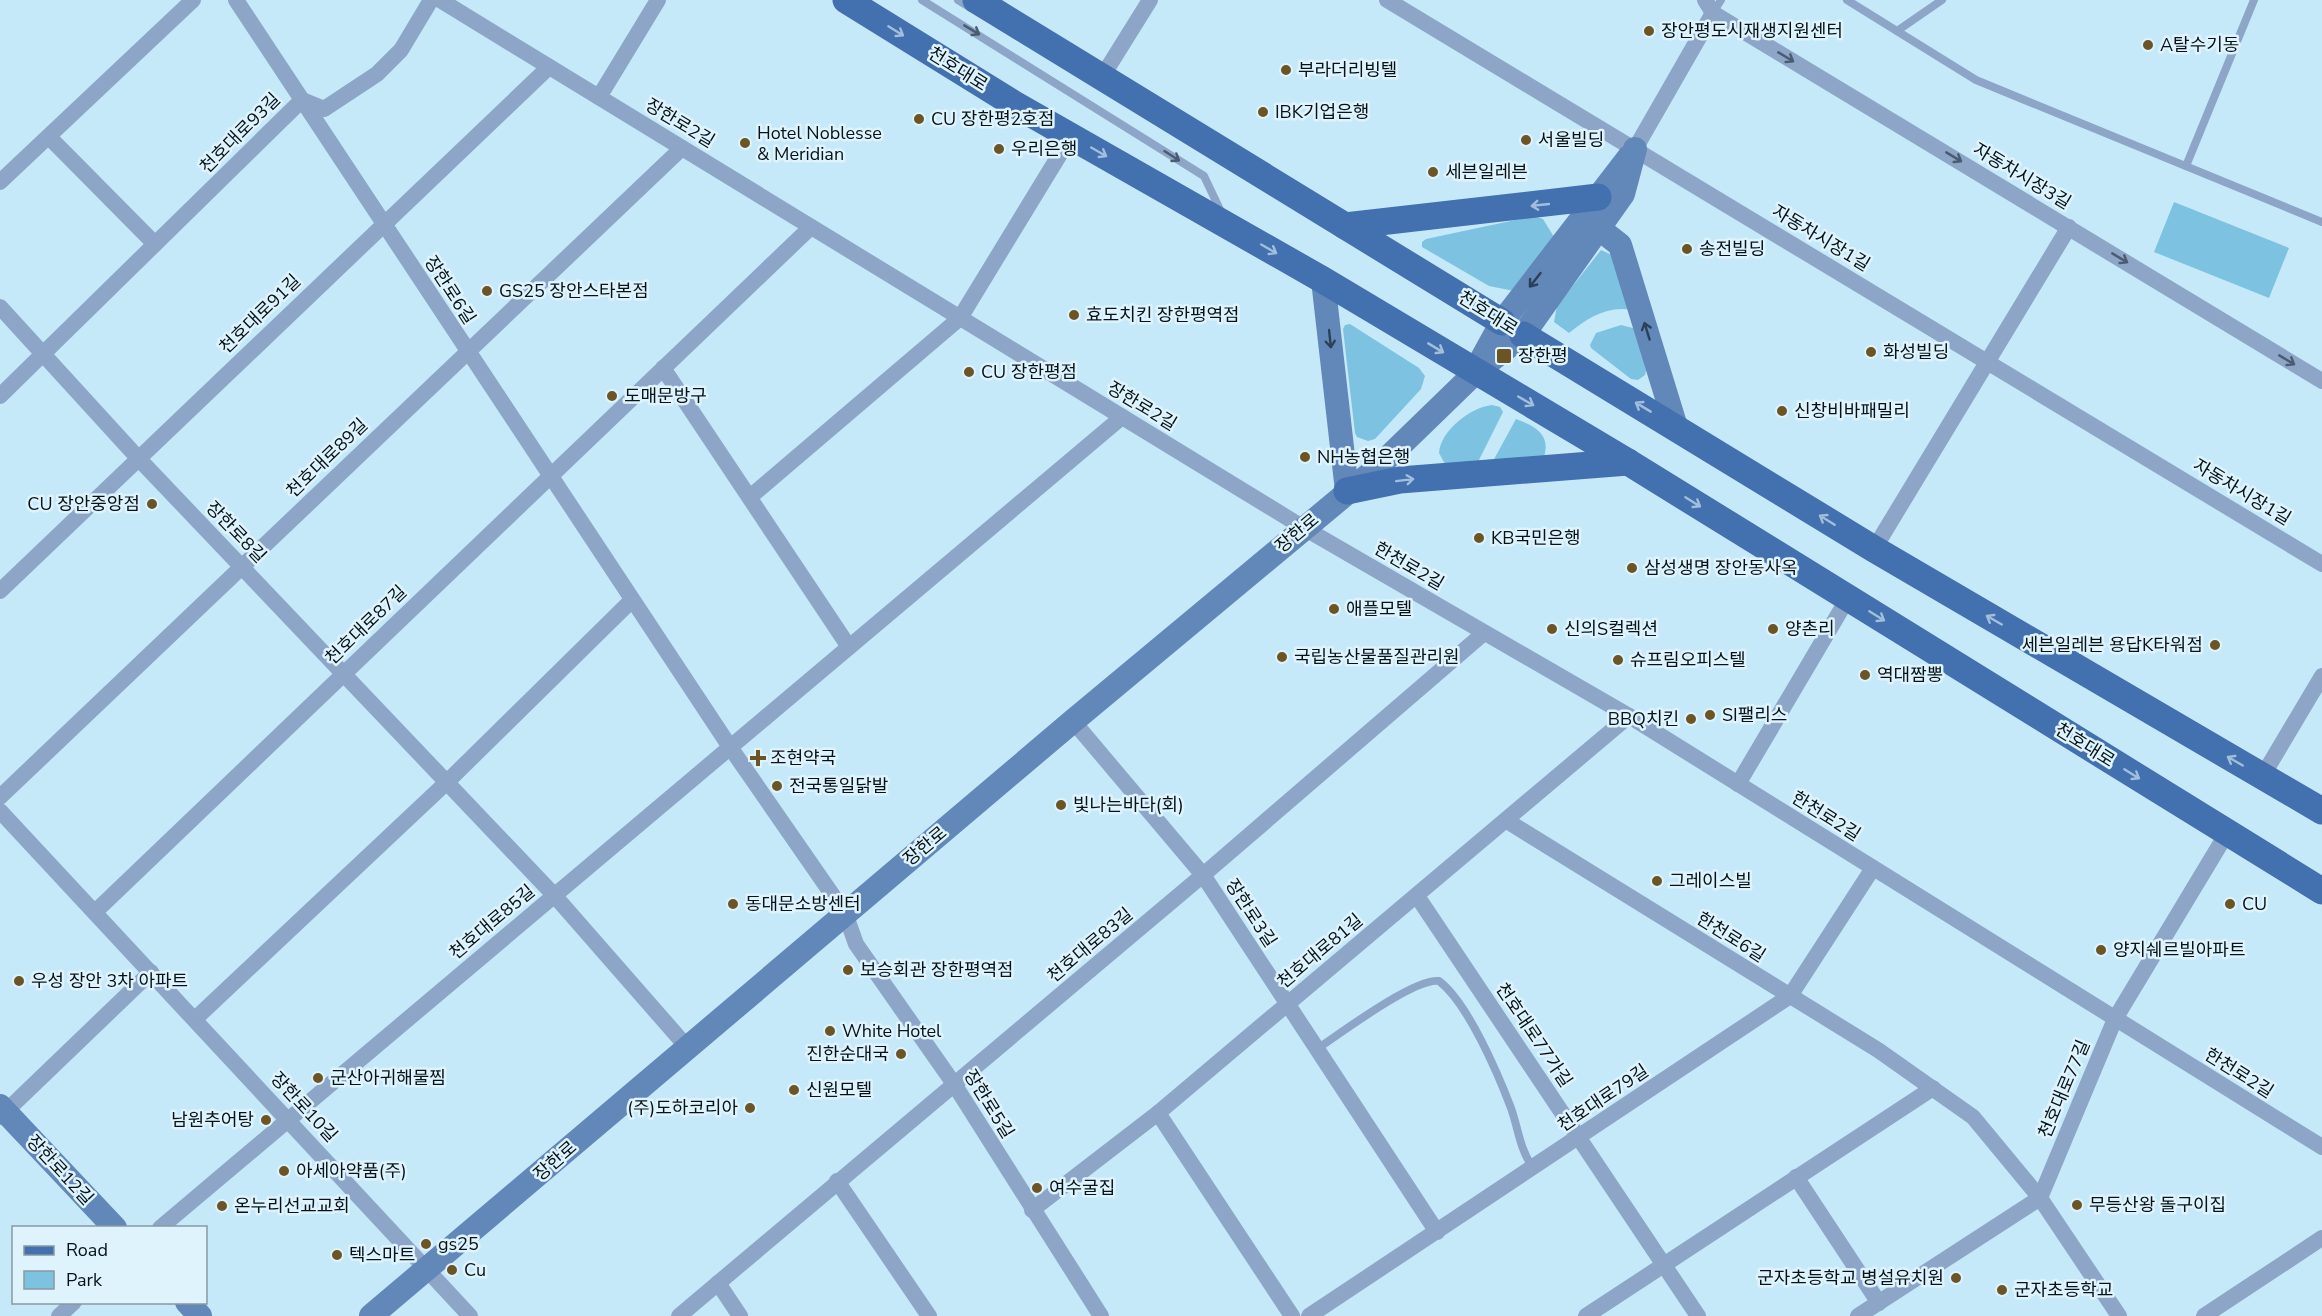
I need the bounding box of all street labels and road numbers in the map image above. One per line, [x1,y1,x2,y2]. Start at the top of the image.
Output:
street label: 천호대로 [924,41,992,97]
street label: 천호대로93길 [195,88,285,178]
street label: 장한로2길 [641,93,719,153]
street label: 자동차시장3길 [1969,137,2075,215]
street label: 자동차시장1길 [1768,199,1874,277]
street label: 장한로6길 [419,251,481,329]
street label: 천호대로91길 [214,269,306,359]
street label: 천호대로 [1454,285,1522,341]
street label: 장한로2길 [1103,376,1181,436]
street label: 천호대로89길 [281,413,373,503]
street label: 자동차시장1길 [2189,453,2295,531]
street label: 장한로8길 [201,496,271,568]
street label: 장한로 [1270,508,1324,558]
street label: 한천로2길 [1370,536,1448,596]
street label: 천호대로87길 [320,580,412,670]
street label: 천호대로 [2051,717,2119,773]
street label: 한천로2길 [1787,785,1865,847]
street label: 장한로 [898,821,952,871]
street label: 장한로3길 [1220,874,1282,952]
street label: 천호대로85길 [444,879,540,965]
street label: 천호대로83길 [1042,902,1138,988]
street label: 한천로6길 [1692,906,1770,968]
street label: 천호대로81길 [1272,908,1368,994]
street label: 천호대로77가길 [1490,978,1578,1092]
street label: 천호대로77길 [2033,1036,2095,1142]
street label: 한천로2길 [2200,1042,2278,1104]
street label: 천호대로79길 [1553,1059,1653,1137]
street label: 장한로5길 [958,1065,1020,1143]
street label: 장한로10길 [265,1067,343,1147]
street label: 장한로12길 [21,1130,99,1210]
street label: 장한로 [528,1136,582,1186]

